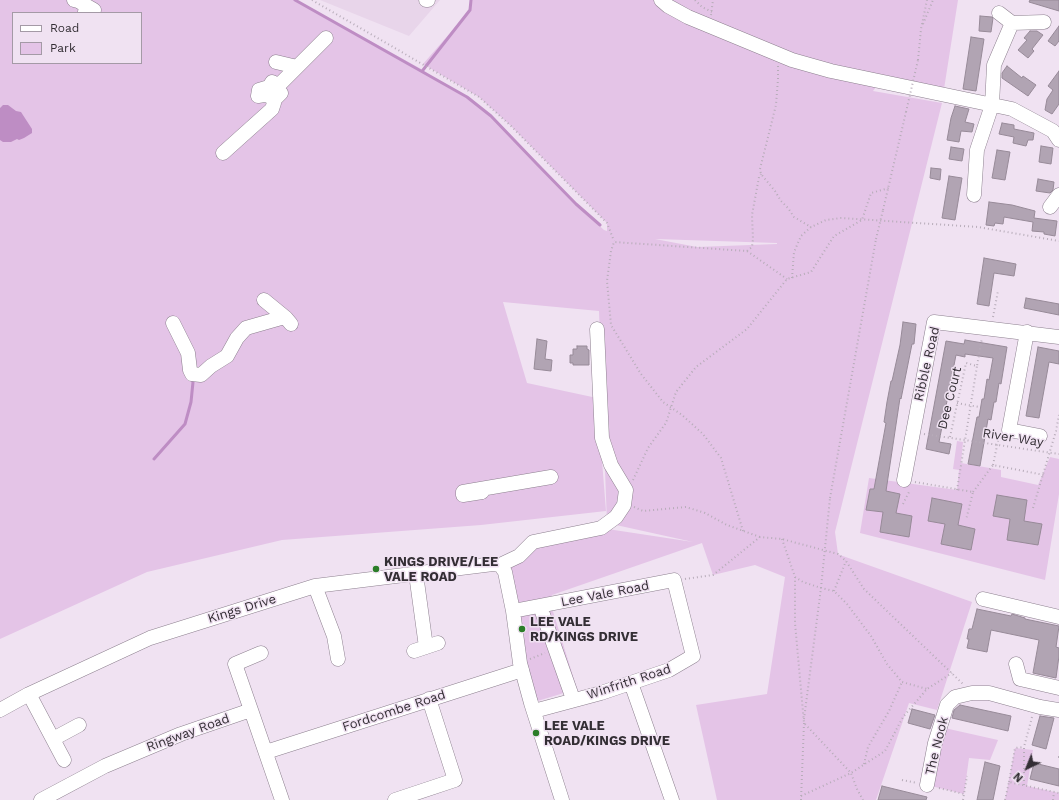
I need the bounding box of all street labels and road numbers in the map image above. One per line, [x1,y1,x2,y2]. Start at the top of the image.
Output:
street label: Ribble Road [911,325,943,403]
street label: Dee Court [935,365,965,431]
street label: River Way [981,425,1045,451]
street label: Lee Vale Road [560,578,650,610]
street label: Kings Drive [206,591,278,627]
street label: Winfrith Road [585,661,673,703]
street label: Fordcombe Road [340,687,448,735]
street label: Ringway Road [144,711,232,755]
street label: The Nook [922,715,952,777]

